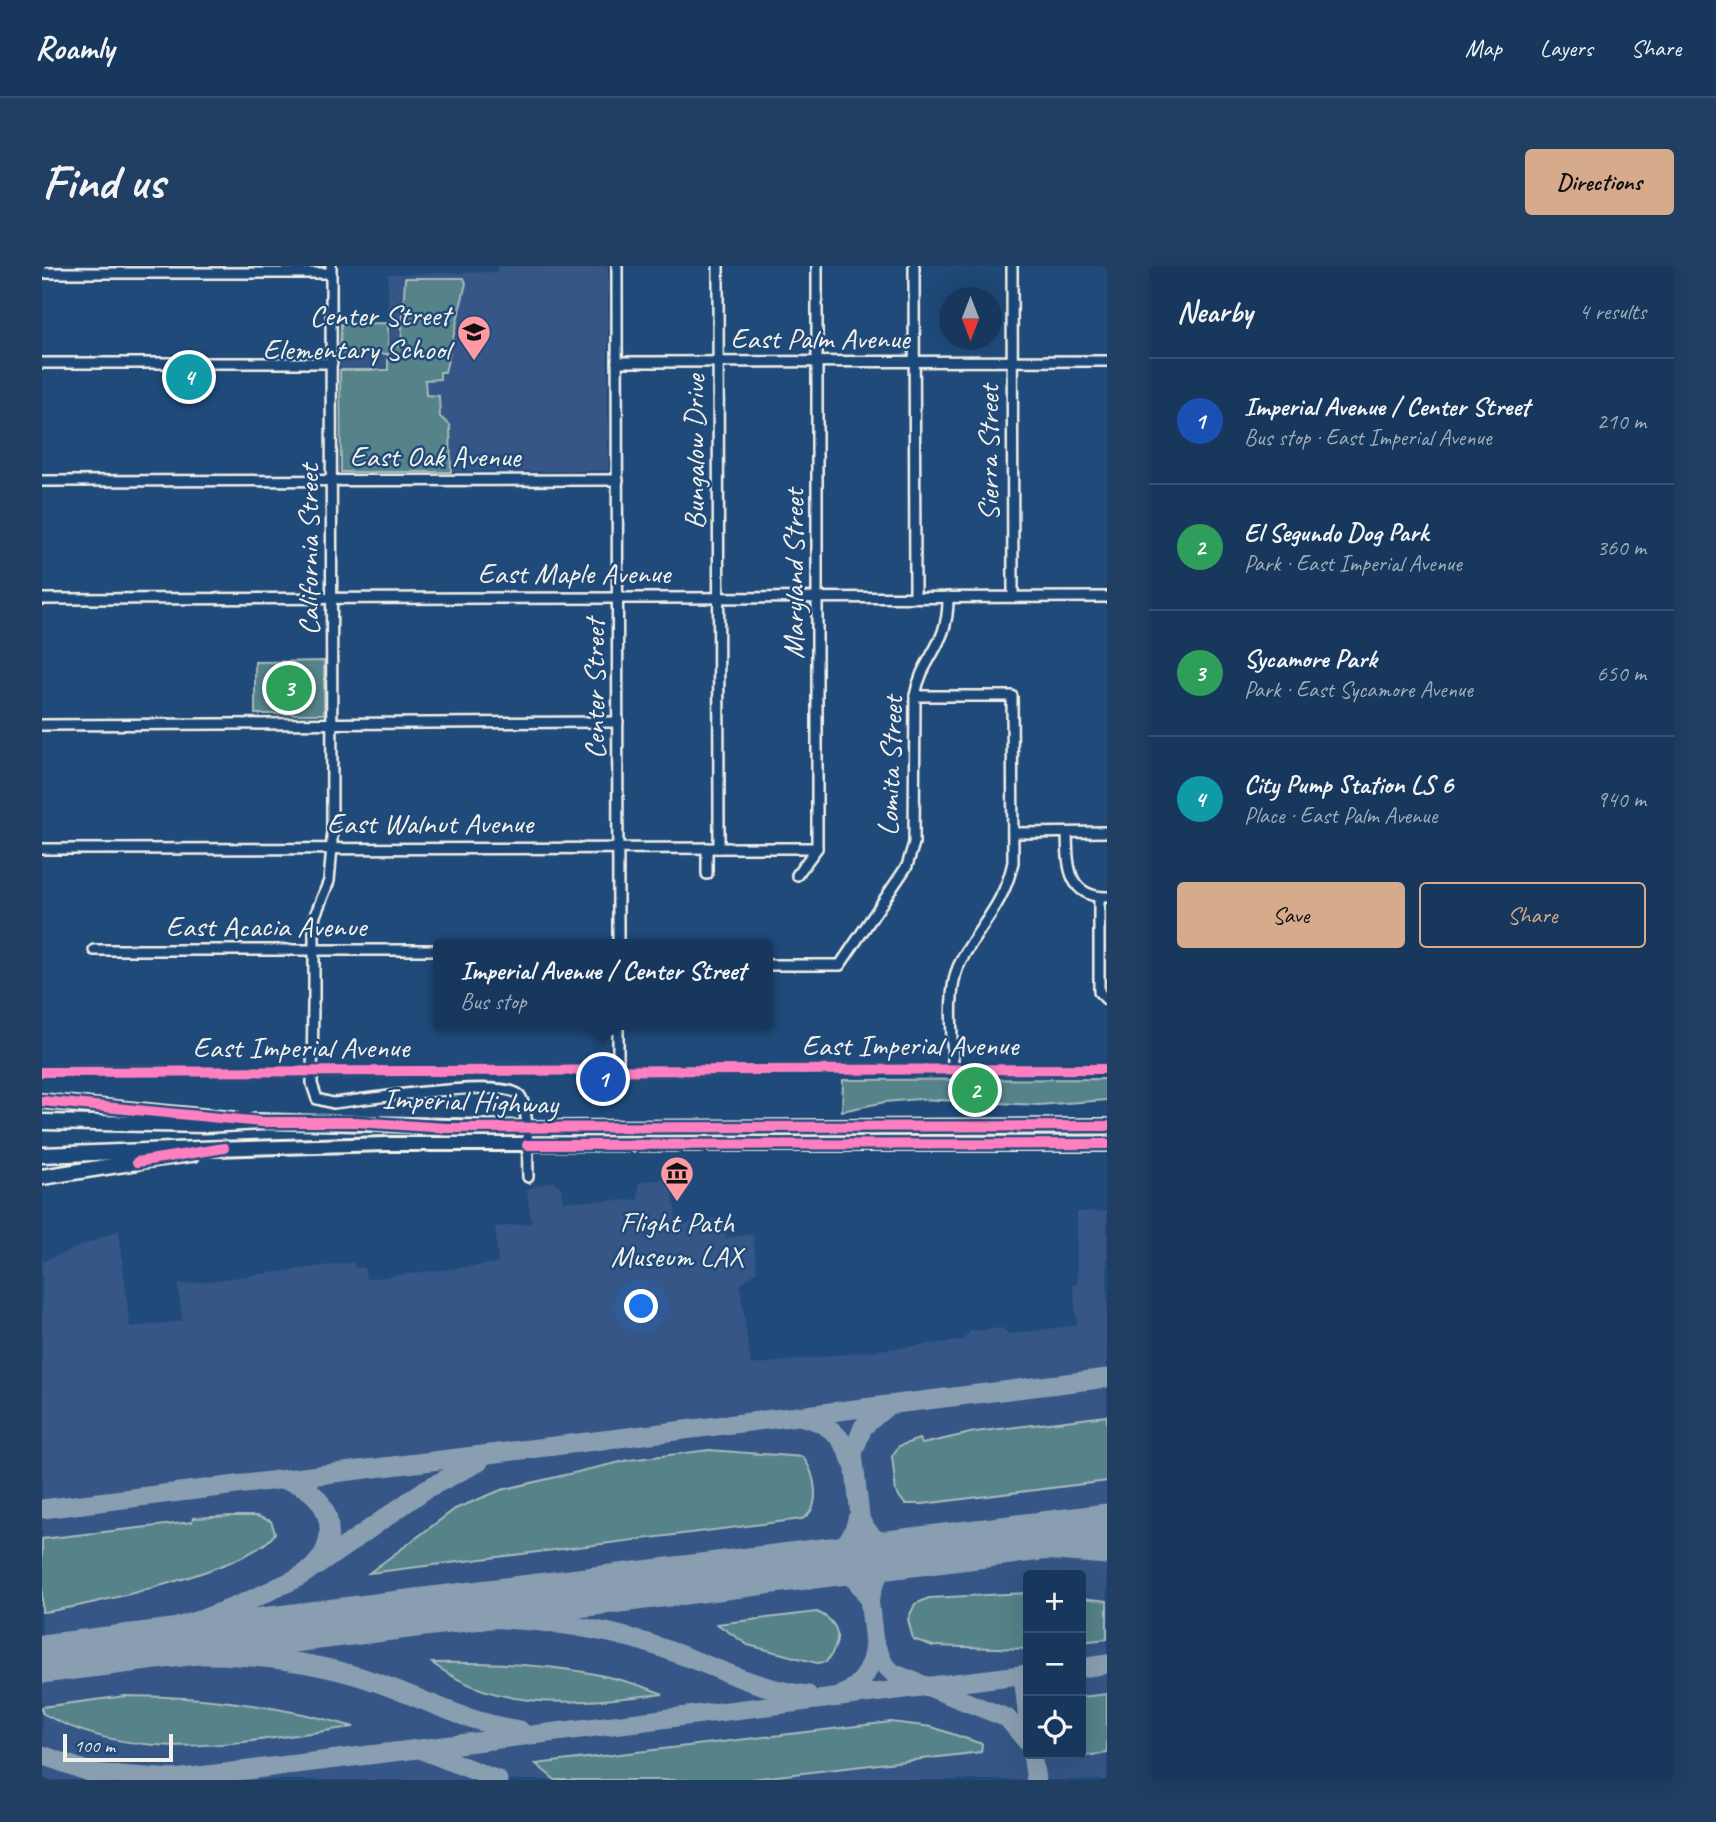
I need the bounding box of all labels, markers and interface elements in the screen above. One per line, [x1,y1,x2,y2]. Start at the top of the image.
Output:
text: Roamly [35,27,114,69]
text: Map [1465,33,1502,63]
text: Layers [1540,33,1593,63]
text: Share [1631,33,1681,63]
button: Directions [1525,149,1674,215]
text: Find us [42,151,164,213]
north arrow [939,287,1002,350]
text: Nearby [1177,293,1253,331]
place label: Center Street Elementary School [263,296,455,368]
text: 4 results [1579,297,1646,326]
school or university icon: Center Street Elementary School [455,313,493,362]
street label: East Palm Avenue [730,319,912,357]
pin: 4 [166,351,212,403]
street label: Bungalow Drive [675,372,713,529]
street label: Sierra Street [969,382,1007,521]
text: Imperial Avenue / Center Street [1244,390,1529,423]
text: 1 [1195,407,1205,436]
text: 210 m [1597,407,1646,436]
text: Bus stop · East Imperial Avenue [1244,423,1491,452]
street label: East Oak Avenue [350,437,523,475]
street label: California Street [289,461,327,636]
street label: Maryland Street [774,486,812,659]
text: El Segundo Dog Park [1244,516,1428,549]
text: 2 [1195,533,1205,562]
text: 360 m [1597,533,1646,562]
text: Park · East Imperial Avenue [1244,549,1462,578]
street label: East Maple Avenue [478,554,673,592]
street label: Center Street [575,615,613,759]
text: Sycamore Park [1244,642,1377,675]
text: 3 [1195,659,1205,688]
text: 650 m [1597,659,1646,688]
pin: 3 [266,662,312,714]
text: Park · East Sycamore Avenue [1244,675,1473,704]
street label: Lomita Street [869,692,912,837]
text: City Pump Station LS 6 [1244,768,1453,801]
text: 4 [1195,785,1205,814]
text: 940 m [1597,785,1646,814]
text: Place · East Palm Avenue [1244,801,1437,830]
street label: East Walnut Avenue [327,804,535,842]
button: Save [1177,882,1405,948]
button: Share [1419,882,1646,948]
street label: East Acacia Avenue [166,907,368,945]
popup [433,939,773,1030]
text: Imperial Avenue / Center Street [460,954,746,987]
text: Bus stop [460,987,526,1016]
street label: East Imperial Avenue [802,1026,1020,1064]
street label: East Imperial Avenue [193,1028,411,1066]
pin: 1 [580,1053,626,1105]
pin: 2 [952,1064,998,1116]
street label: Imperial Highway [381,1079,560,1123]
museum icon: Flight Path Museum LAX [658,1154,696,1203]
place label: Flight Path Museum LAX [611,1203,746,1275]
your location [624,1289,658,1323]
map controls [1023,1570,1086,1759]
button: + [1023,1570,1086,1633]
button: − [1023,1633,1086,1696]
button: locate [1023,1696,1086,1759]
scale bar [63,1731,173,1763]
text: 100 m [74,1734,115,1758]

